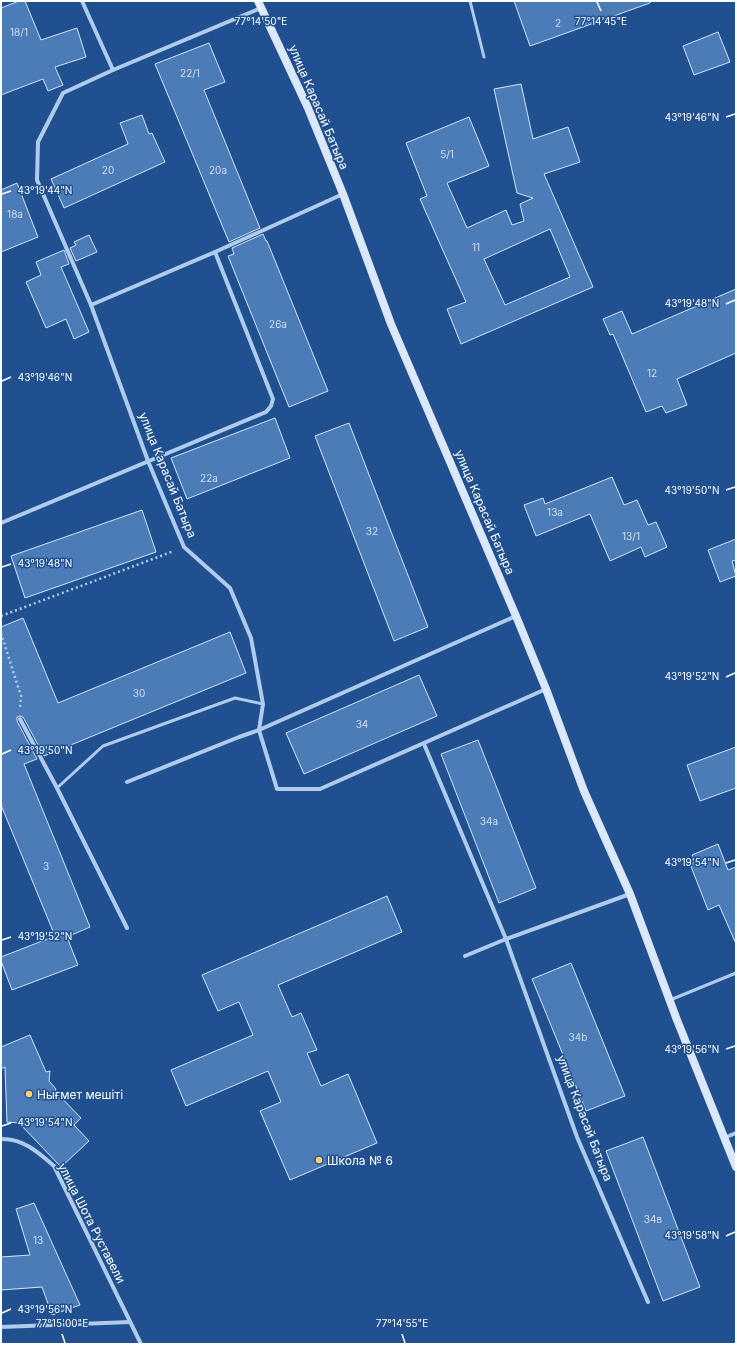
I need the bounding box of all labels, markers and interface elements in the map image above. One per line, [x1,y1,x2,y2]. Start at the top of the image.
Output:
text: 77°14'50"E [235,15,287,27]
text: 77°14'45"E [575,15,627,27]
house number: 2 [555,17,561,29]
house number: 18/1 [10,26,28,38]
street label: улица Карасай Батыра [286,42,352,172]
house number: 22/1 [180,67,200,79]
text: 43°19'46"N [665,111,719,123]
house number: 5/1 [440,148,454,160]
house number: 20 [102,164,114,176]
house number: 20а [209,164,227,176]
text: 43°19'44"N [18,184,72,196]
house number: 18a [7,208,23,220]
house number: 11 [472,241,480,253]
text: 43°19'48"N [665,297,719,309]
house number: 26а [269,318,287,330]
house number: 12 [647,367,657,379]
text: 43°19'46"N [18,371,72,383]
street label: улица Карасай Батыра [136,410,200,540]
street label: улица Карасай Батыра [452,447,518,577]
house number: 22a [200,472,218,484]
text: 43°19'50"N [665,484,719,496]
house number: 13а [547,506,563,518]
house number: 32 [366,525,378,537]
house number: 13/1 [622,530,640,542]
text: 43°19'48"N [18,557,72,569]
text: 43°19'52"N [665,670,719,682]
house number: 30 [133,687,145,699]
house number: 34 [356,718,368,730]
text: 43°19'50"N [18,744,72,756]
house number: 34a [480,815,498,827]
text: 43°19'54"N [664,856,720,868]
house number: 3 [43,860,49,872]
text: 43°19'52"N [18,930,72,942]
house number: 34b [569,1031,587,1043]
text: 43°19'56"N [665,1043,719,1055]
street label: улица Карасай Батыра [554,1053,616,1183]
place label: Нығмет мешіті [37,1087,123,1102]
marker: Нығмет мешіті [24,1089,34,1099]
text: 43°19'54"N [17,1116,73,1128]
place label: Школа № 6 [327,1153,393,1168]
marker: Школа № 6 [314,1155,324,1165]
street label: улица Шота Руставели [55,1160,129,1286]
house number: 34в [644,1213,662,1225]
text: 43°19'58"N [665,1229,719,1241]
house number: 13 [33,1234,43,1246]
text: 43°19'56"N [18,1303,72,1315]
text: 77°15'00"E [36,1317,88,1329]
text: 77°14'55"E [376,1317,428,1329]

